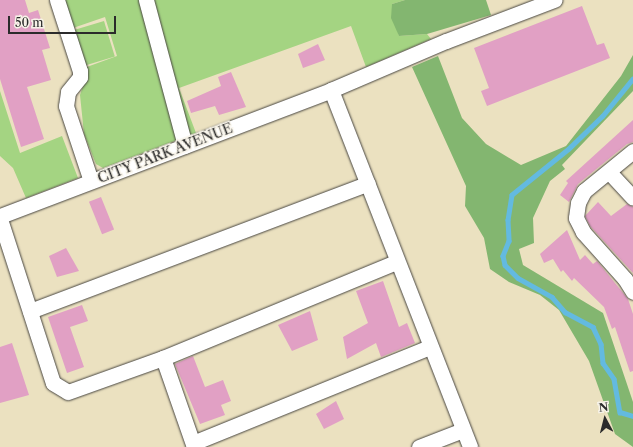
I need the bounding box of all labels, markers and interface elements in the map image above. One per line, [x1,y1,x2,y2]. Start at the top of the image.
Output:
scale bar [10,8,118,34]
text: 50 m [15,15,44,30]
street label: CITY PARK AVENUE [94,119,236,187]
north arrow [585,399,625,439]
text: N [598,400,609,415]

